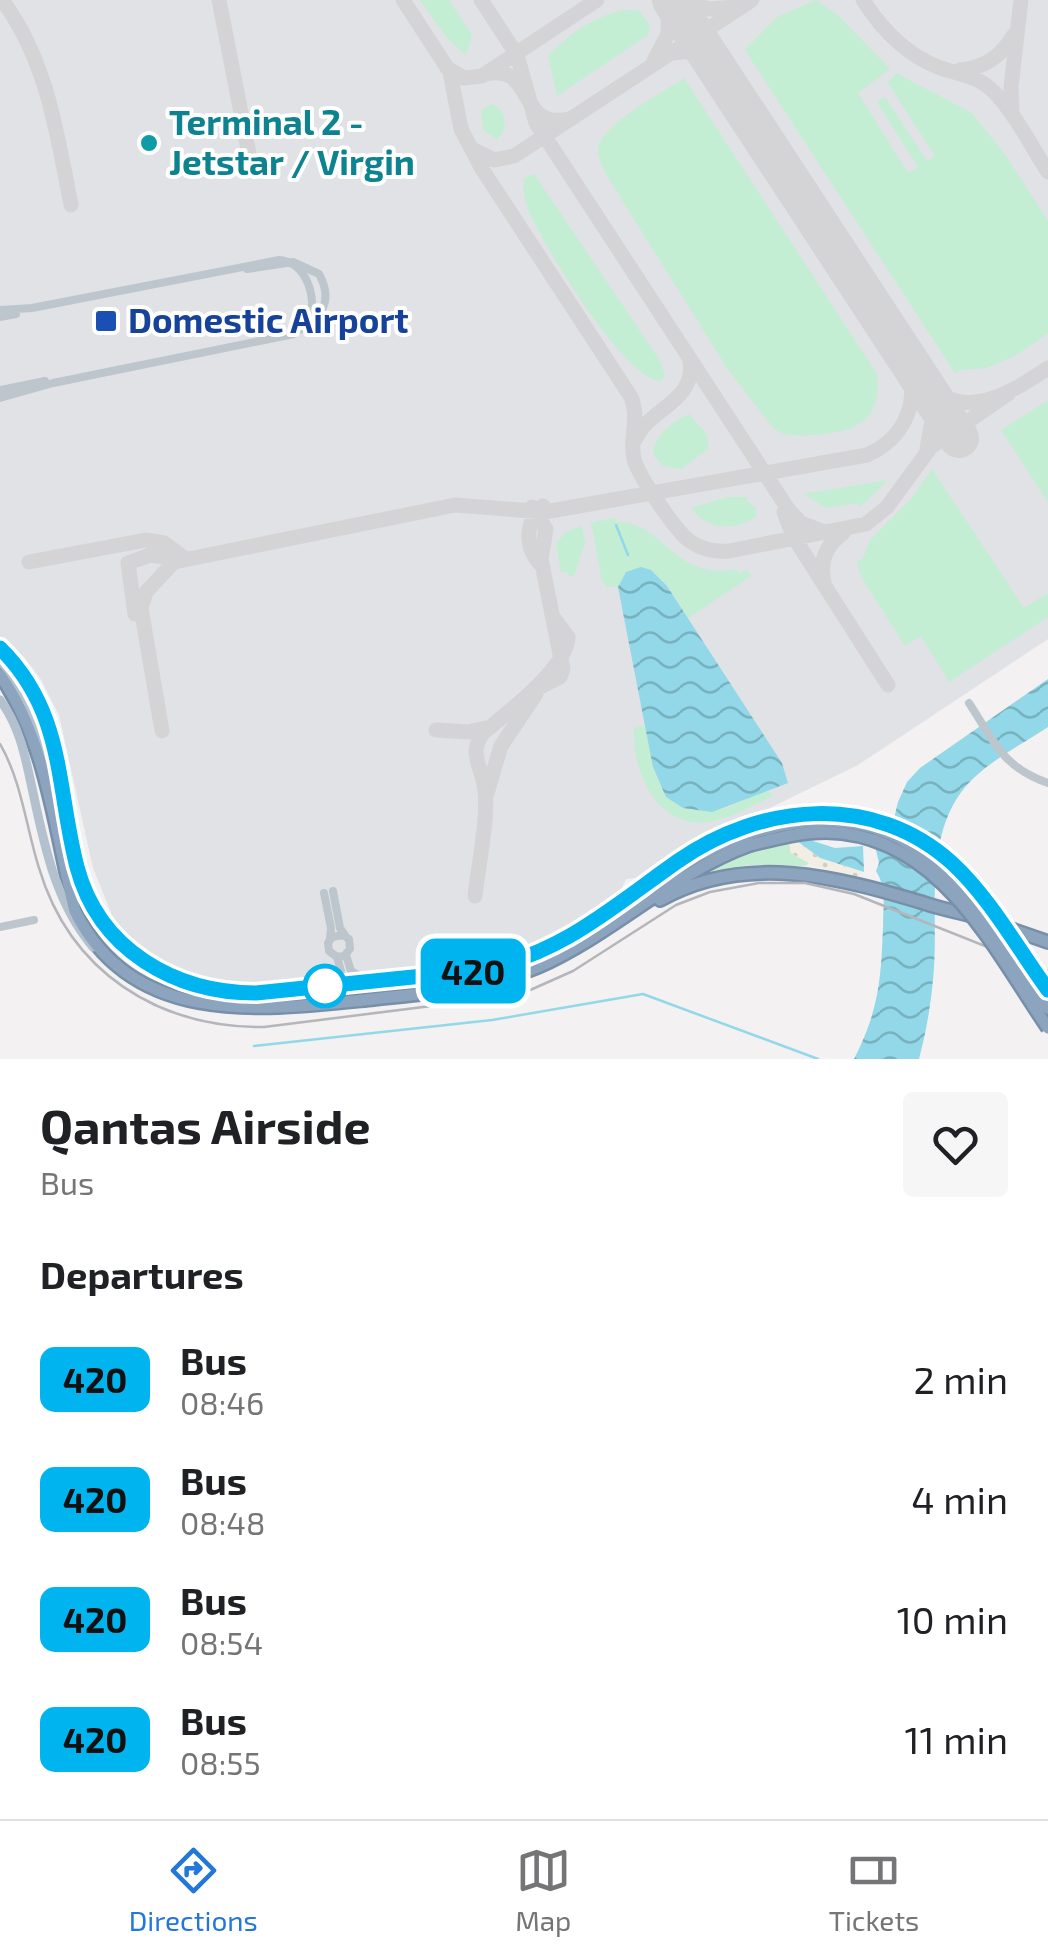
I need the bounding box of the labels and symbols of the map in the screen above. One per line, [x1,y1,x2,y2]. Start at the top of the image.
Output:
place label: Terminal 2 - Jetstar / Virgin [169,100,415,182]
marker: Terminal 2 - Jetstar / Virgin [138,132,160,154]
place label: Domestic Airport [128,298,409,340]
marker: Domestic Airport [93,308,119,334]
line badge: 420 [416,938,530,1004]
unlabelled marker [304,965,346,1007]

